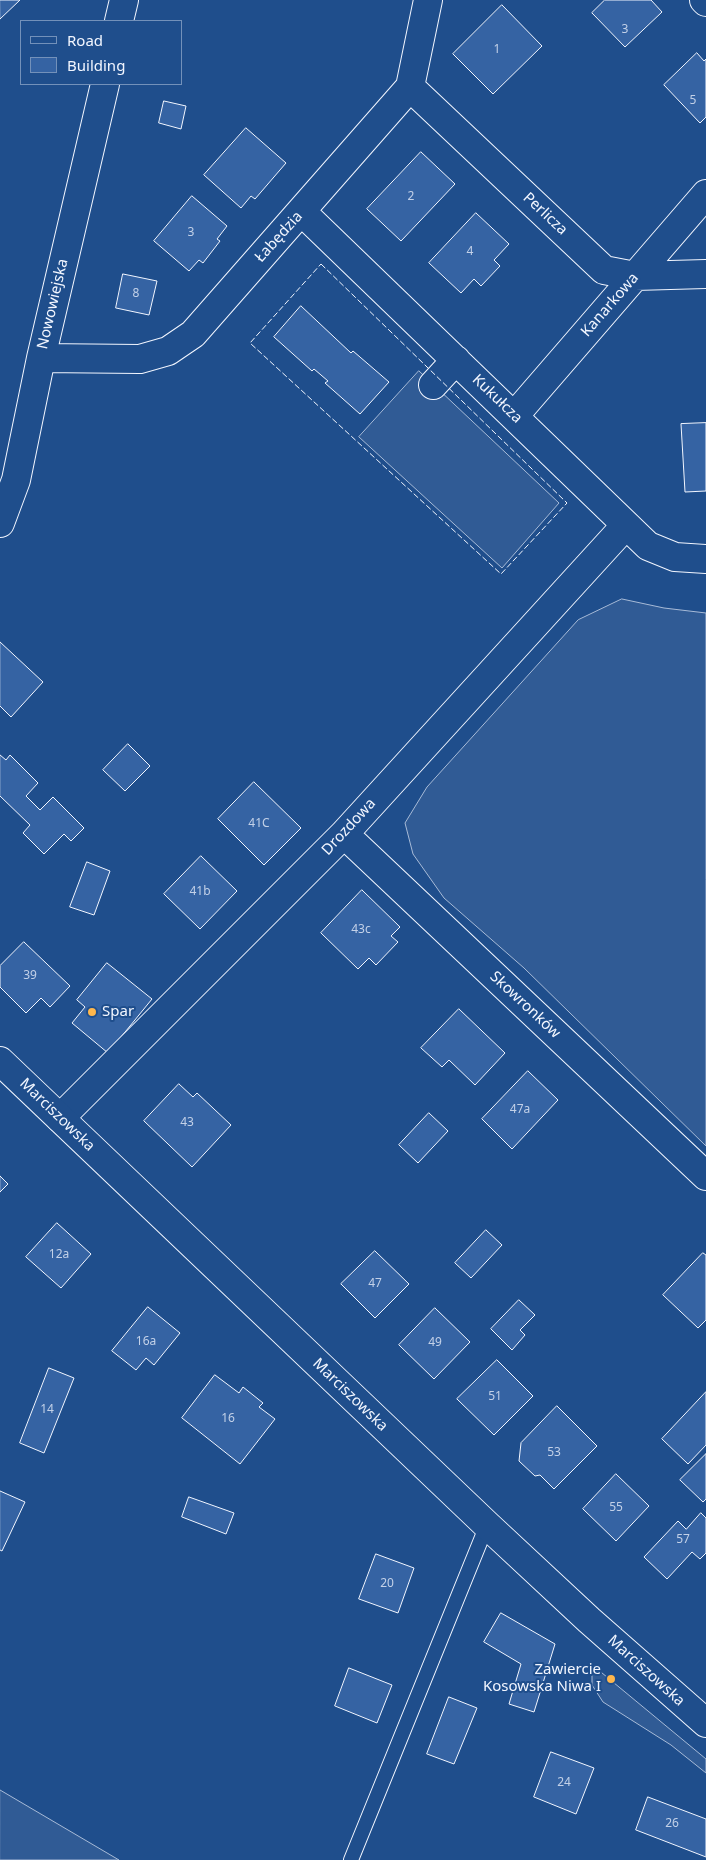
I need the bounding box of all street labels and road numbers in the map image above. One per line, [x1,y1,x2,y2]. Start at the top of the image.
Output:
street label: Perlicza [519,189,571,239]
street label: Łabędzia [251,208,307,266]
street label: Nowowiejska [34,257,72,351]
street label: Kanarkowa [577,269,643,341]
street label: Kukułcza [468,371,526,427]
street label: Drozdowa [318,795,380,859]
street label: Skowronków [486,968,564,1042]
street label: Marciszowska [16,1075,98,1155]
street label: Marciszowska [309,1355,391,1435]
street label: Marciszowska [604,1632,688,1710]

